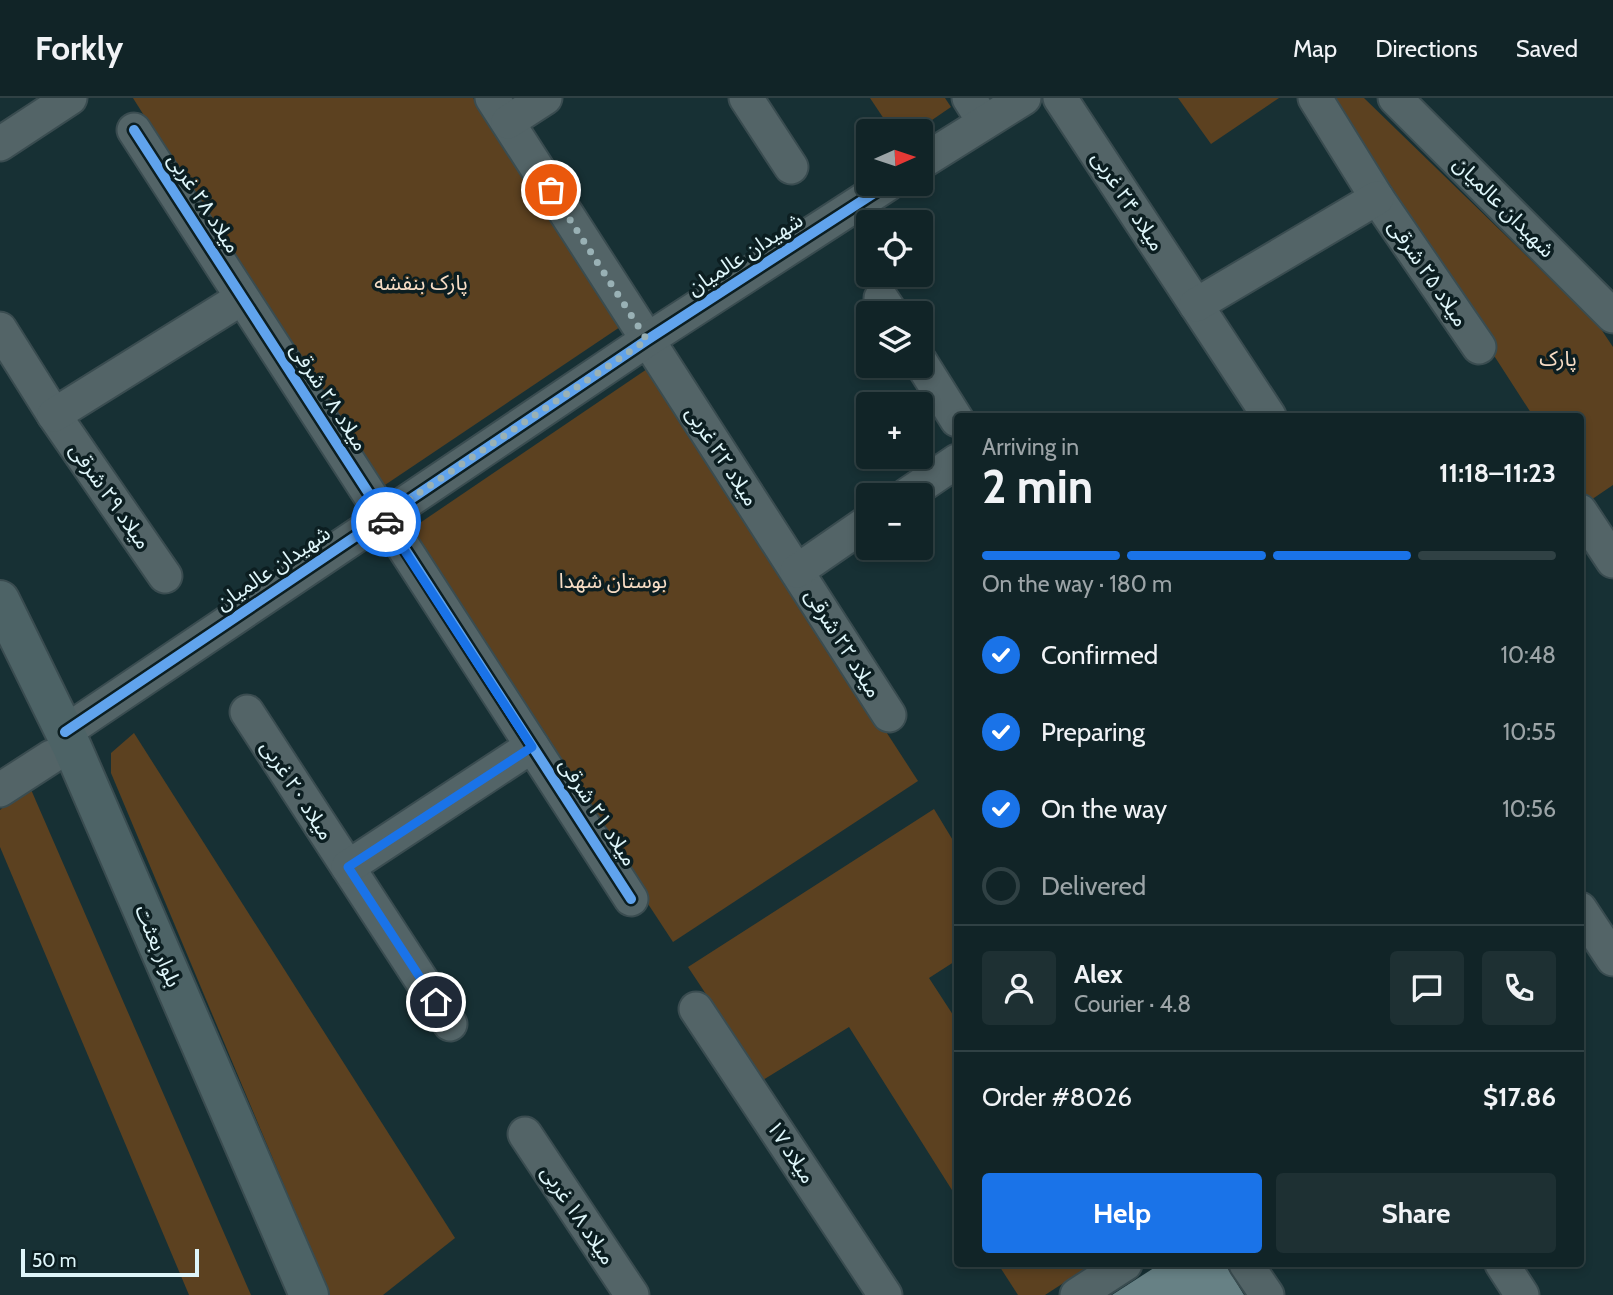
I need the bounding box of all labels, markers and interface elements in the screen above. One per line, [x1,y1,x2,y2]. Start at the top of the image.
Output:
text: Forkly [35,28,123,68]
text: Map [1293,34,1337,63]
text: Directions [1375,34,1478,63]
text: Saved [1516,34,1578,63]
north arrow [856,119,933,196]
map controls [856,119,933,560]
street label: میلاد ۲۴ غربی [1087,146,1170,255]
street label: میلاد ۲۸ غربی [163,148,246,257]
street label: شهیدان عالمیان [1449,151,1560,262]
pin [521,160,581,220]
icon: bag [532,171,570,209]
street label: شهیدان عالمیان [682,207,807,300]
button: locate [856,210,933,287]
street label: میلاد ۲۵ شرقی [1383,214,1473,331]
park label: پارک بنفشه [374,270,468,296]
button: layers [856,301,933,378]
street label: میلاد ۲۸ شرقی [285,338,374,456]
park label: پارک [1539,346,1577,372]
button: + [856,392,933,469]
street label: میلاد ۲۲ غربی [681,401,764,510]
text: Arriving in [982,433,1079,461]
street label: میلاد ۲۹ شرقی [65,438,156,554]
text: 11:18–11:23 [1439,457,1556,489]
text: 2 min [982,459,1093,515]
button: − [856,483,933,560]
courier [351,487,421,557]
icon: car [367,503,405,541]
street label: شهیدان عالمیان [211,520,335,615]
park label: بوستان شهدا [559,568,667,593]
text: On the way · 180 m [982,570,1172,598]
street label: میلاد ۲۲ شرقی [800,584,887,702]
icon: check [982,636,1020,674]
text: Confirmed [1041,639,1158,671]
text: 10:48 [1500,641,1556,669]
icon: check [982,713,1020,751]
text: Preparing [1041,716,1145,748]
text: 10:55 [1503,718,1556,746]
street label: میلاد ۲۰ غربی [256,735,339,844]
street label: میلاد ۲۱ شرقی [554,753,643,871]
icon: check [982,790,1020,828]
text: On the way [1041,793,1167,825]
text: 10:56 [1502,795,1556,823]
text: Delivered [1041,870,1146,902]
street label: بلوار بعثت [130,901,187,991]
button: person [982,951,1056,1025]
button: chat [1390,951,1464,1025]
button: phone [1482,951,1556,1025]
text: Alex [1074,958,1123,990]
pin [406,972,466,1032]
icon: home [417,983,455,1021]
text: Courier · 4.8 [1074,990,1191,1018]
text: Order #8026 [982,1081,1132,1113]
text: $17.86 [1483,1081,1556,1113]
street label: میلاد ۱۷ [762,1115,821,1188]
street label: میلاد ۱۸ غربی [536,1160,621,1269]
button: Help [982,1173,1262,1253]
button: Share [1276,1173,1556,1253]
scale bar [21,1246,200,1278]
text: 50 m [32,1249,76,1272]

